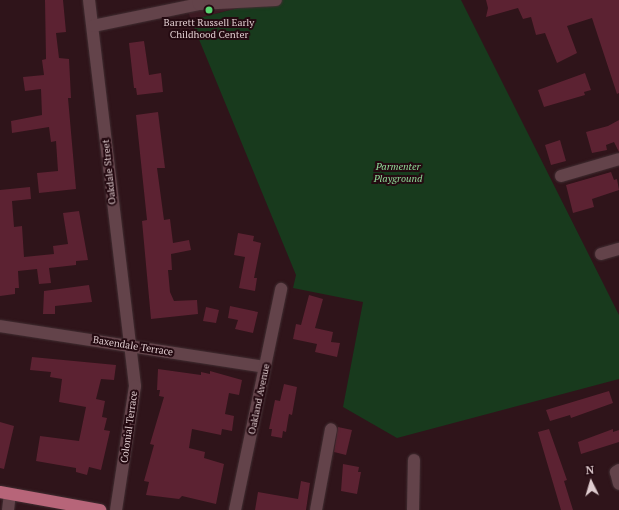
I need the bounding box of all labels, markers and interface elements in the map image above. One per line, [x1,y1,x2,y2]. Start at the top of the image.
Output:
marker: Barrett Russell Early Childhood Center [204,5,214,15]
place label: Barrett Russell Early Childhood Center [164,16,254,40]
street label: Oakdale Street [100,139,118,205]
park label: Parmenter Playground [374,160,422,184]
street label: Baxendale Terrace [92,334,174,358]
street label: Oakland Avenue [246,362,272,436]
street label: Colonial Terrace [118,390,140,464]
north arrow [571,462,611,502]
text: N [585,463,595,477]

